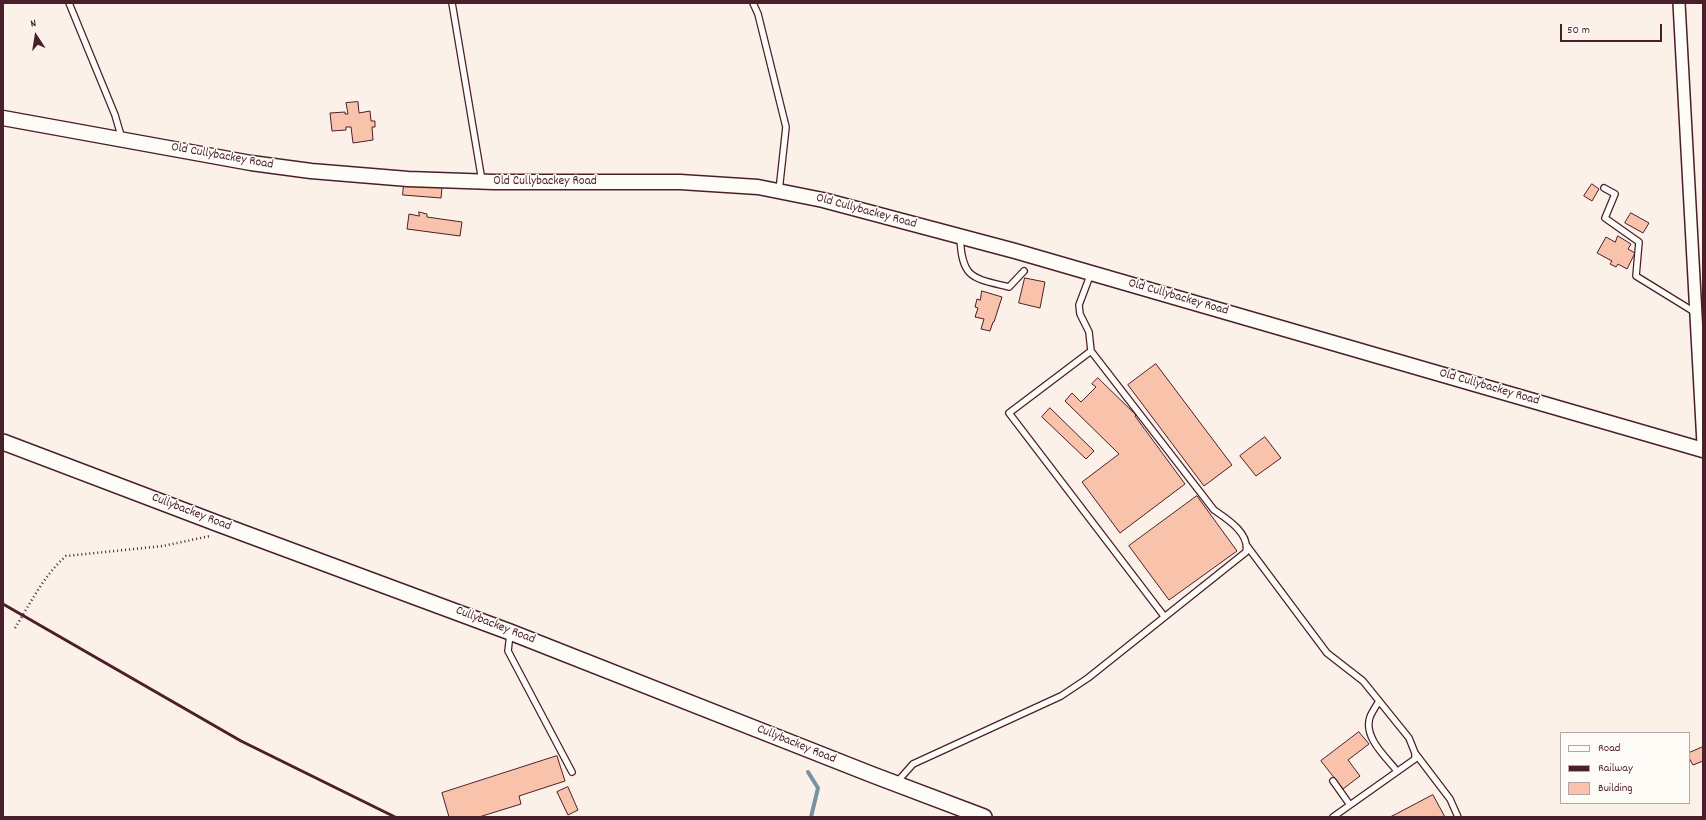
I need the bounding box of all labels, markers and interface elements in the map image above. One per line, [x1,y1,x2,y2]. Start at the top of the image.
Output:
north arrow [16,16,56,56]
text: N [29,16,38,33]
scale bar [1562,16,1664,42]
text: 50 m [1567,22,1590,39]
street label: Old Cullybackey Road [170,140,274,174]
street label: Old Cullybackey Road [493,174,597,190]
street label: Old Cullybackey Road [814,191,918,233]
street label: Old Cullybackey Road [1126,276,1230,320]
street label: Old Cullybackey Road [1437,366,1541,410]
street label: Cullybackey Road [149,491,233,535]
street label: Cullybackey Road [453,604,537,648]
street label: Cullybackey Road [754,722,838,768]
legend [1560,732,1690,804]
text: Road [1598,740,1620,757]
text: Railway [1598,760,1633,777]
text: Building [1598,780,1633,797]

